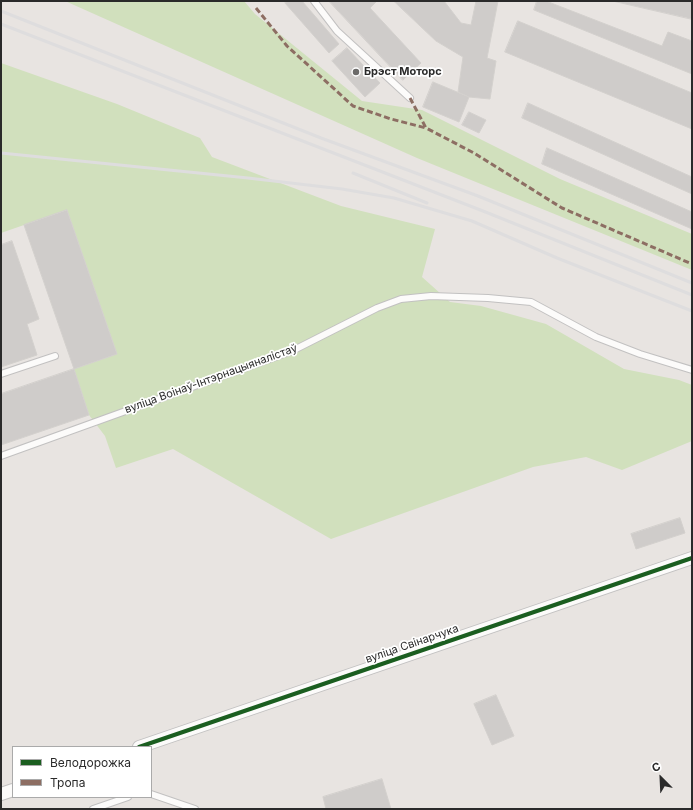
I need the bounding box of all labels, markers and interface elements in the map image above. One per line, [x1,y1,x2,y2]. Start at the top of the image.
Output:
place label: Брэст Моторс [364,65,442,79]
marker: Брэст Моторс [351,67,361,77]
street label: вуліца Воінаў-Інтэрнацыяналістаў [123,342,299,416]
street label: вуліца Свінарчука [364,622,460,666]
legend [12,746,152,798]
text: Велодорожка [50,755,131,770]
north arrow [641,758,681,798]
text: С [650,759,663,775]
text: Тропа [50,775,85,790]

